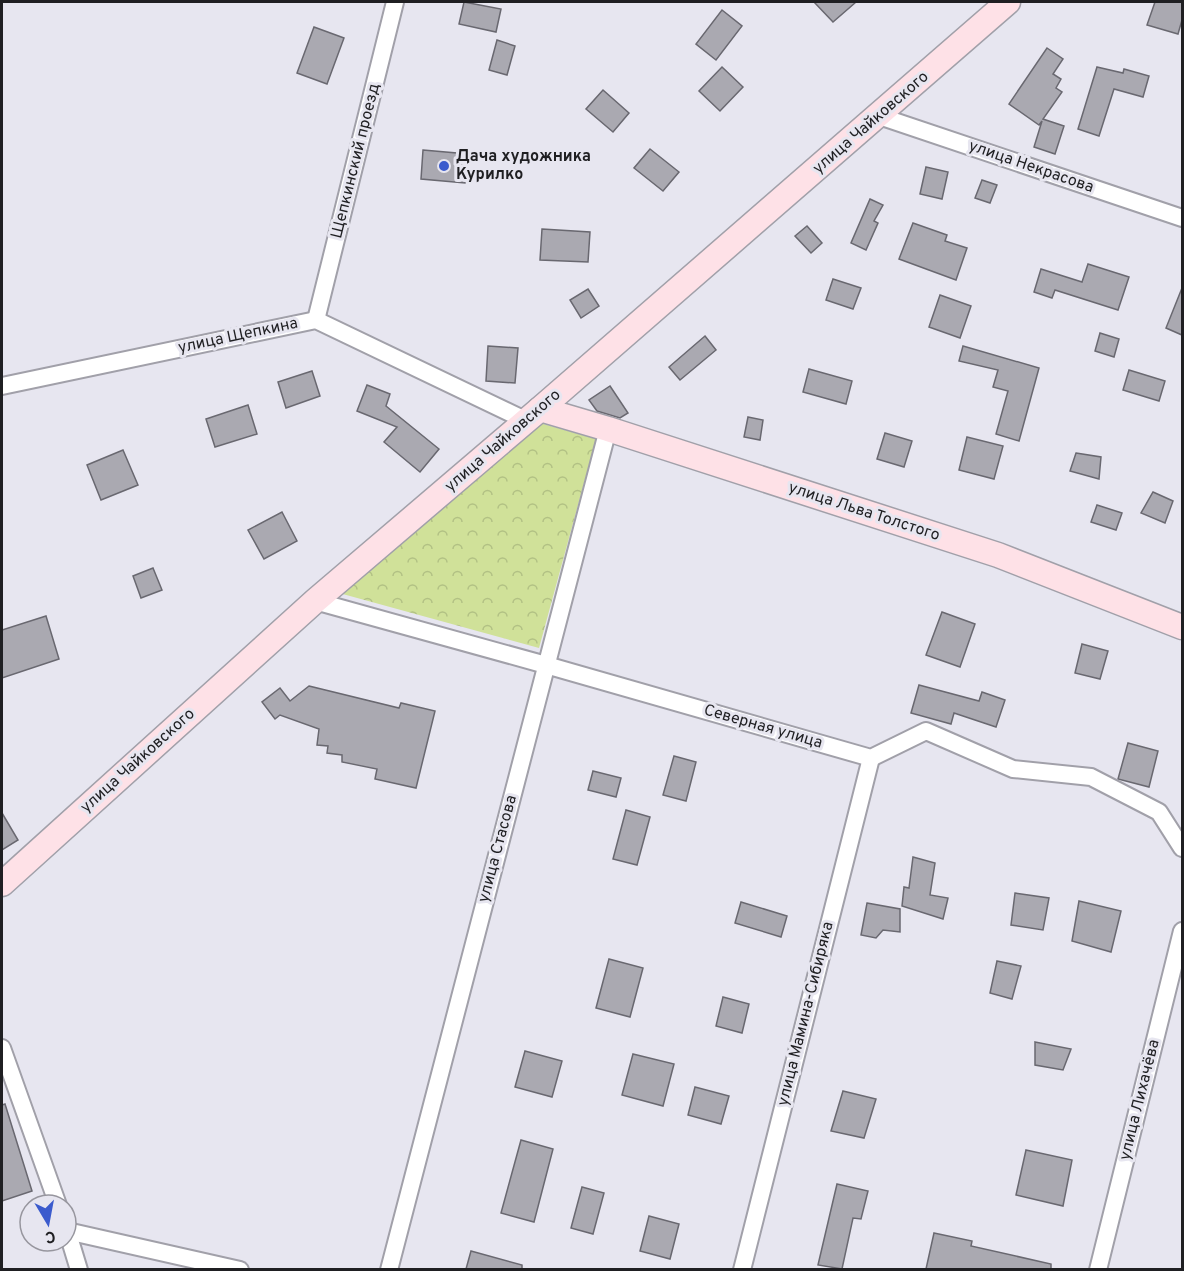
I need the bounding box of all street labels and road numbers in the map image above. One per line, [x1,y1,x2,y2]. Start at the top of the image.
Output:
street label: улица Чайковского [809,67,933,179]
street label: Щепкинский проезд [327,81,385,241]
street label: улица Некрасова [966,136,1096,198]
street label: улица Щепкина [176,314,300,358]
street label: улица Чайковского [441,385,565,497]
street label: улица Льва Толстого [786,478,942,546]
street label: Северная улица [701,700,825,754]
street label: улица Чайковского [77,704,199,818]
street label: улица Стасова [474,793,522,905]
street label: улица Мамина-Сибиряка [773,920,839,1108]
street label: улица Лихачёва [1115,1037,1165,1163]

